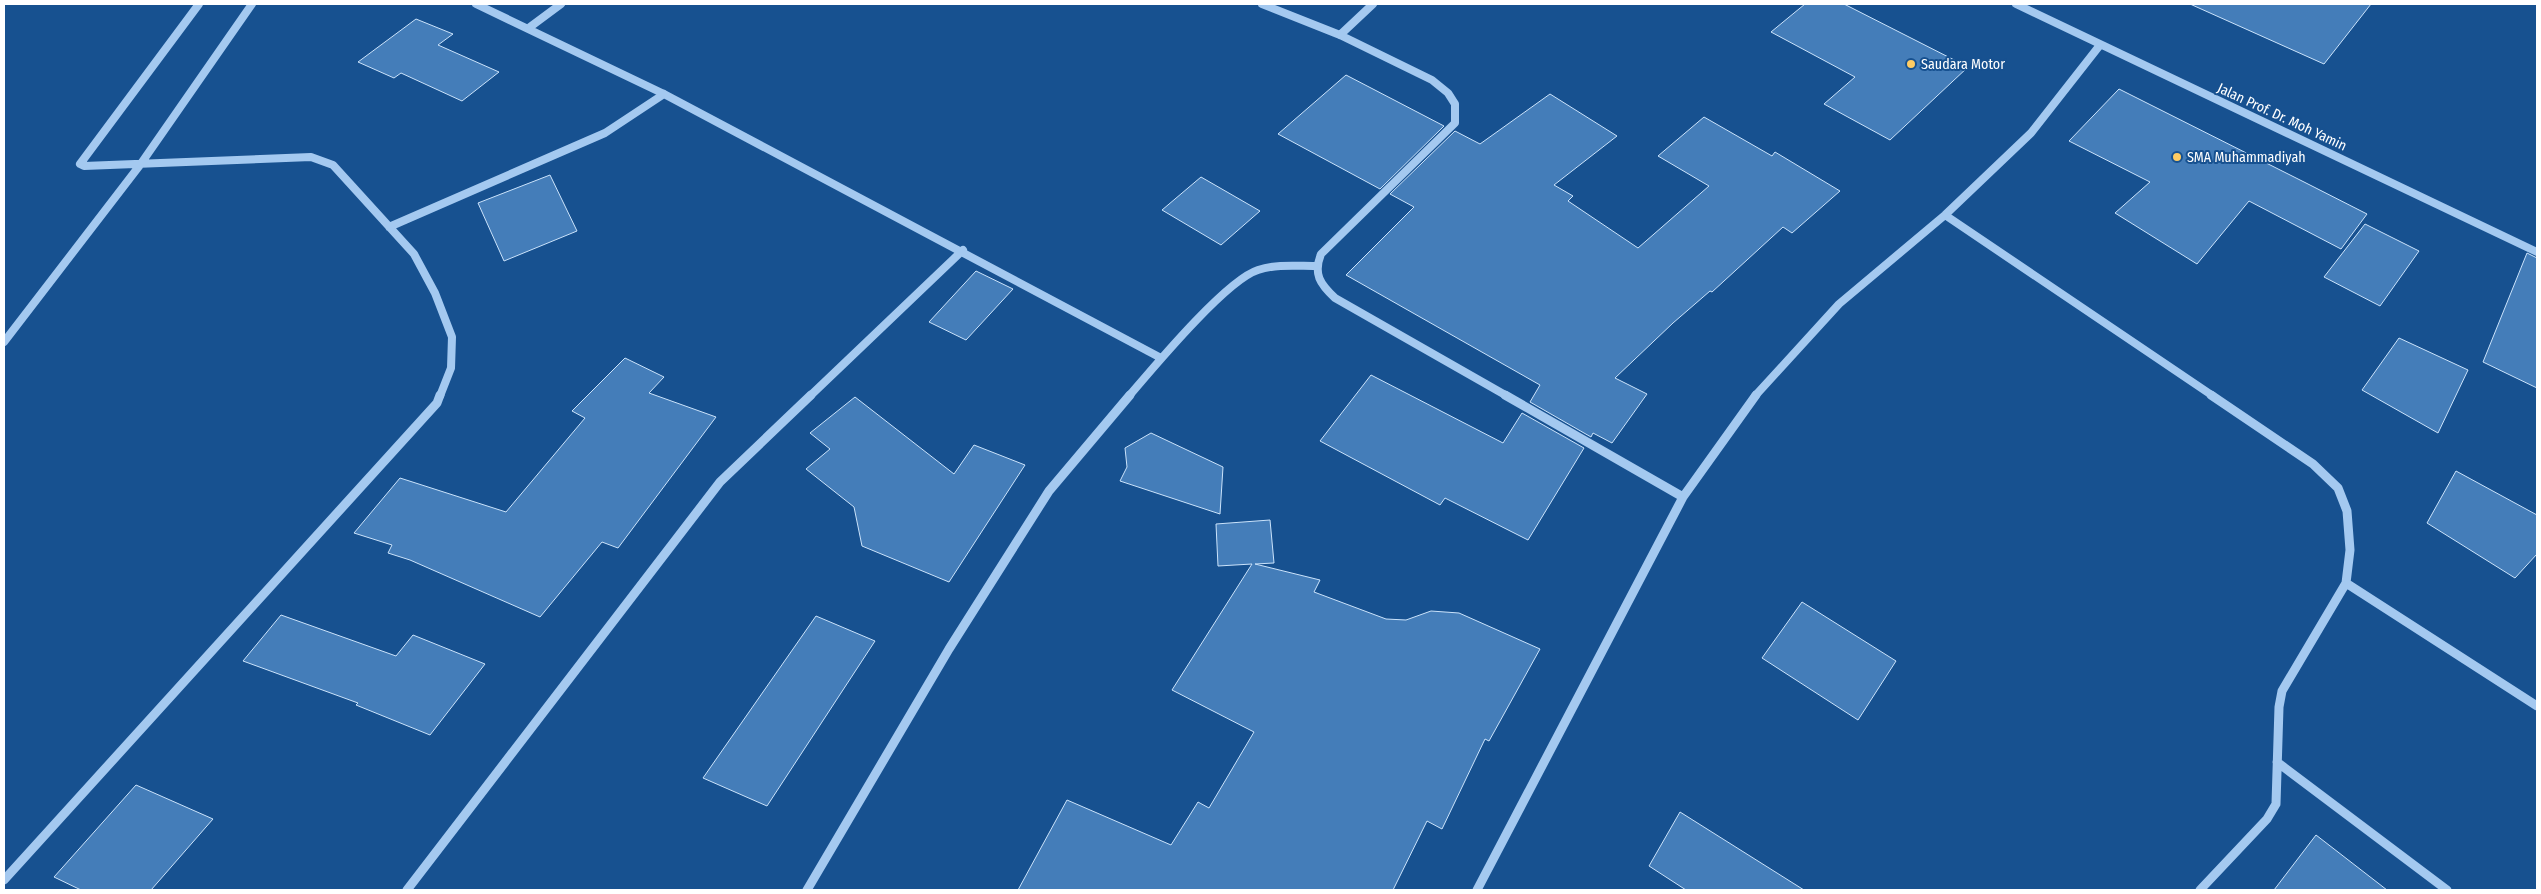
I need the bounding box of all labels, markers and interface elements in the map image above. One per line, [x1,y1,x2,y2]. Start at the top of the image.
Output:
place label: Saudara Motor [1921,56,2005,73]
marker: Saudara Motor [1905,58,1917,70]
street label: Jalan Prof. Dr. Moh Yamin [2215,80,2349,154]
place label: SMA Muhammadiyah [2187,149,2306,166]
marker: SMA Muhammadiyah [2171,151,2183,163]

